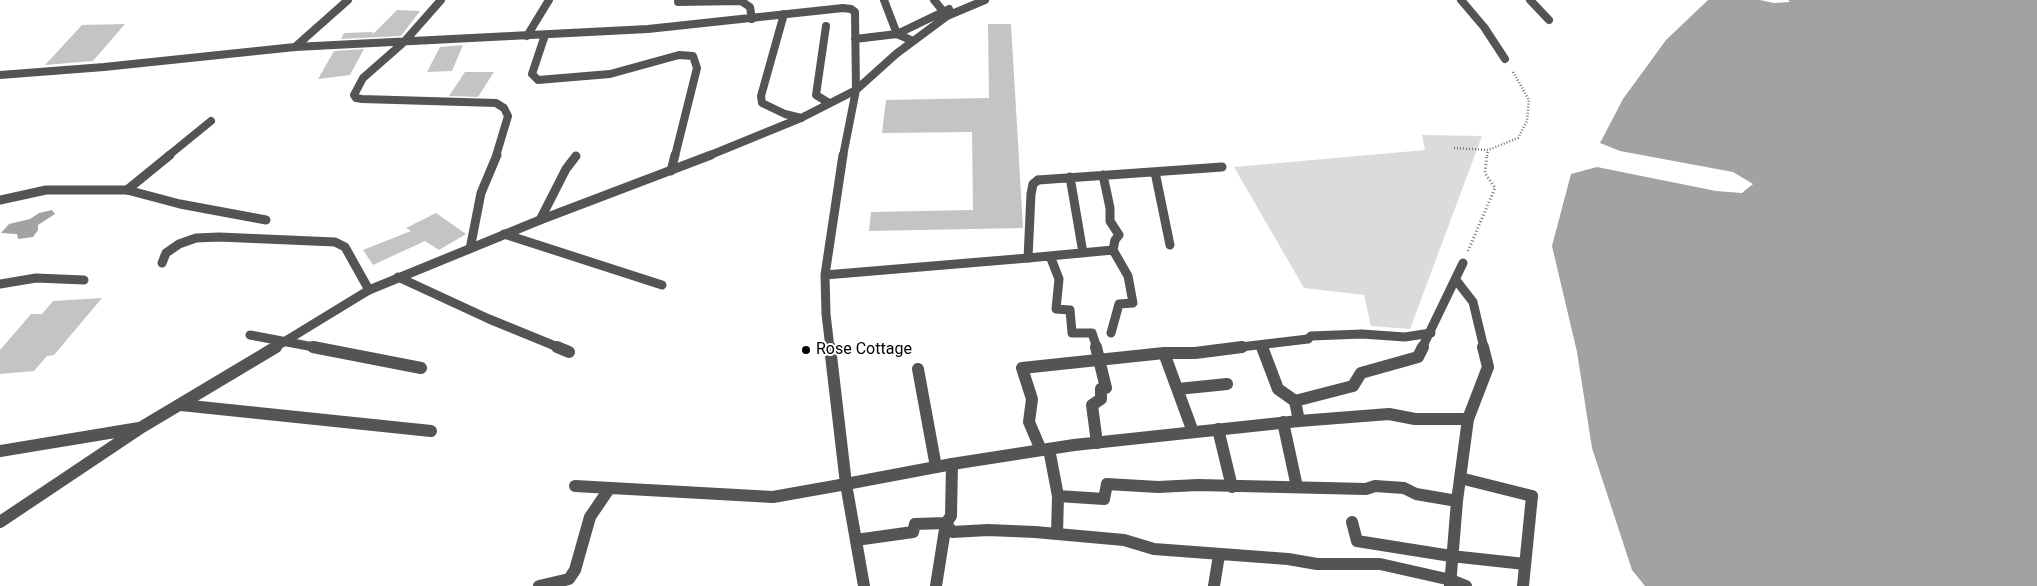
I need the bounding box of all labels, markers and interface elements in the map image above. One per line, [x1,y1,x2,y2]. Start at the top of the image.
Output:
place label: Rose Cottage [816,340,912,360]
marker: Rose Cottage [800,344,812,356]

